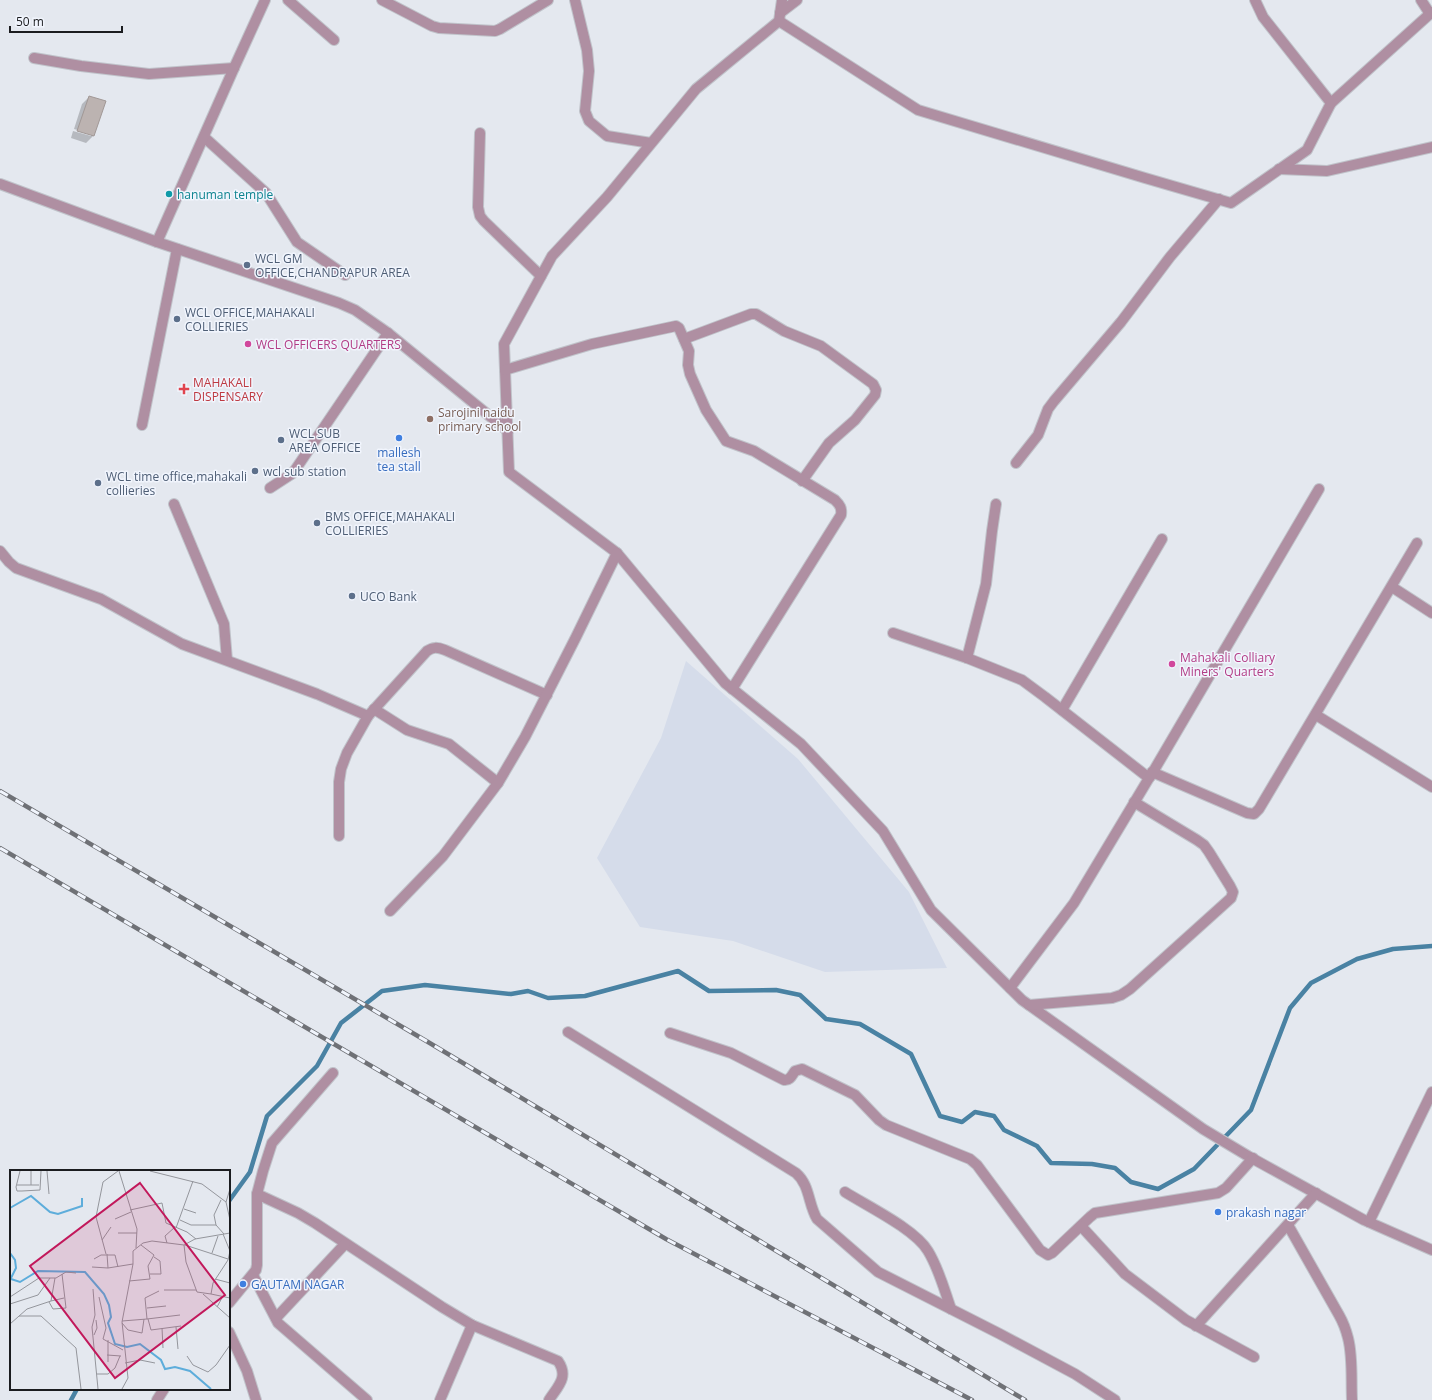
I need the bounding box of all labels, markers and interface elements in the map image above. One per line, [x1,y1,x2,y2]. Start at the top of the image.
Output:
scale bar [10,8,122,34]
text: 50 m [16,13,44,30]
place label: hanuman temple [177,186,273,203]
marker: hanuman temple [164,189,174,199]
place label: WCL GM OFFICE,CHANDRAPUR AREA [255,250,410,281]
marker: WCL GM OFFICE,CHANDRAPUR AREA [242,260,252,270]
place label: WCL OFFICE,MAHAKALI COLLIERIES [185,304,315,335]
marker: WCL OFFICE,MAHAKALI COLLIERIES [172,314,182,324]
place label: WCL OFFICERS QUARTERS [256,336,401,353]
marker: WCL OFFICERS QUARTERS [243,339,253,349]
place label: MAHAKALI DISPENSARY [193,374,263,405]
marker: MAHAKALI DISPENSARY [178,383,190,395]
place label: Sarojini naidu primary school [438,404,521,435]
marker: Sarojini naidu primary school [425,414,435,424]
place label: WCL SUB AREA OFFICE [289,425,361,456]
marker: mallesh tea stall [394,433,404,443]
marker: WCL SUB AREA OFFICE [276,435,286,445]
place label: mallesh tea stall [377,444,421,475]
place label: wcl sub station [263,463,346,480]
marker: wcl sub station [250,466,260,476]
place label: WCL time office,mahakali collieries [106,468,247,499]
marker: WCL time office,mahakali collieries [93,478,103,488]
place label: BMS OFFICE,MAHAKALI COLLIERIES [325,508,455,539]
marker: BMS OFFICE,MAHAKALI COLLIERIES [312,518,322,528]
place label: UCO Bank [360,588,418,605]
marker: UCO Bank [347,591,357,601]
place label: Mahakali Colliary Miners' Quarters [1180,649,1276,680]
marker: Mahakali Colliary Miners' Quarters [1167,659,1177,669]
inset map [10,1170,230,1390]
place label: prakash nagar [1226,1204,1306,1221]
marker: prakash nagar [1213,1207,1223,1217]
place label: GAUTAM NAGAR [251,1276,345,1293]
marker: GAUTAM NAGAR [238,1279,248,1289]

